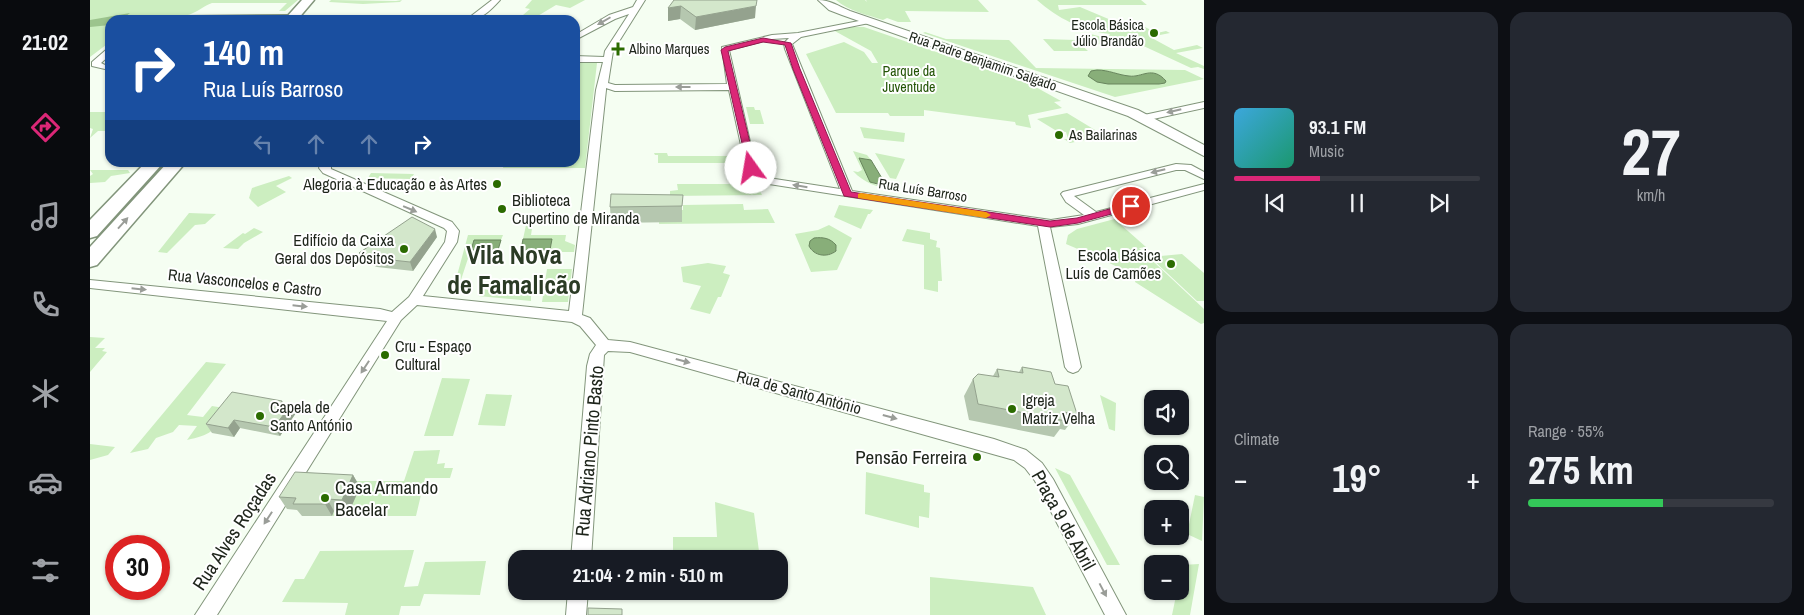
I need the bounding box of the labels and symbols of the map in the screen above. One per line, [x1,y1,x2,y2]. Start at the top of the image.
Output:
place label: Escola Básica Júlio Brandão [1071,16,1145,50]
one-way arrow [597,17,611,26]
street label: Rua Padre Benjamim Salgado [907,27,1059,95]
marker: Escola Básica Júlio Brandão [1148,27,1160,39]
place label: Albino Marques [628,40,710,58]
marker: Albino Marques [611,42,625,56]
park label: Parque da Juventude [883,62,936,96]
one-way arrow [675,83,691,91]
one-way arrow [1167,107,1182,115]
place label: As Bailarinas [1068,126,1138,144]
marker: As Bailarinas [1053,129,1065,141]
position arrow [724,141,776,193]
one-way arrow [1151,167,1166,175]
place label: Alegoria à Educação e às Artes [302,173,487,195]
street label: Rua Luís Barroso [877,174,969,206]
marker: Alegoria à Educação e às Artes [491,178,503,190]
one-way arrow [791,182,807,190]
pin [1110,185,1152,227]
place label: Biblioteca Cupertino de Miranda [512,189,640,229]
marker: Biblioteca Cupertino de Miranda [496,203,508,215]
one-way arrow [403,205,417,213]
one-way arrow [117,218,129,230]
place label: Edifício da Caixa Geral dos Depósitos [274,229,395,269]
district label: Vila Nova de Famalicão [447,237,581,302]
marker: Edifício da Caixa Geral dos Depósitos [398,243,410,255]
place label: Escola Básica Luís de Camões [1065,244,1162,284]
marker: Escola Básica Luís de Camões [1165,258,1177,270]
street label: Rua Vasconcelos e Castro [167,263,323,301]
one-way arrow [131,285,147,293]
one-way arrow [292,302,308,310]
place label: Cru - Espaço Cultural [395,335,472,375]
marker: Cru - Espaço Cultural [379,349,391,361]
one-way arrow [676,357,691,365]
one-way arrow [360,360,370,374]
street label: Rua Adriano Pinto Basto [569,364,609,538]
street label: Rua de Santo António [734,365,864,419]
place label: Igreja Matriz Velha [1022,389,1096,429]
place label: Capela de Santo António [270,396,352,436]
marker: Igreja Matriz Velha [1006,403,1018,415]
marker: Capela de Santo António [254,410,266,422]
one-way arrow [883,414,898,422]
place label: Pensão Ferreira [855,444,967,470]
marker: Pensão Ferreira [971,451,983,463]
street label: Praça 9 de Abril [1026,465,1102,575]
street label: Rua Alves Roçadas [186,467,282,595]
place label: Casa Armando Bacelar [335,474,438,522]
marker: Casa Armando Bacelar [319,492,331,504]
one-way arrow [263,512,272,525]
speed limit sign: 30 [105,535,170,600]
one-way arrow [1099,583,1107,598]

